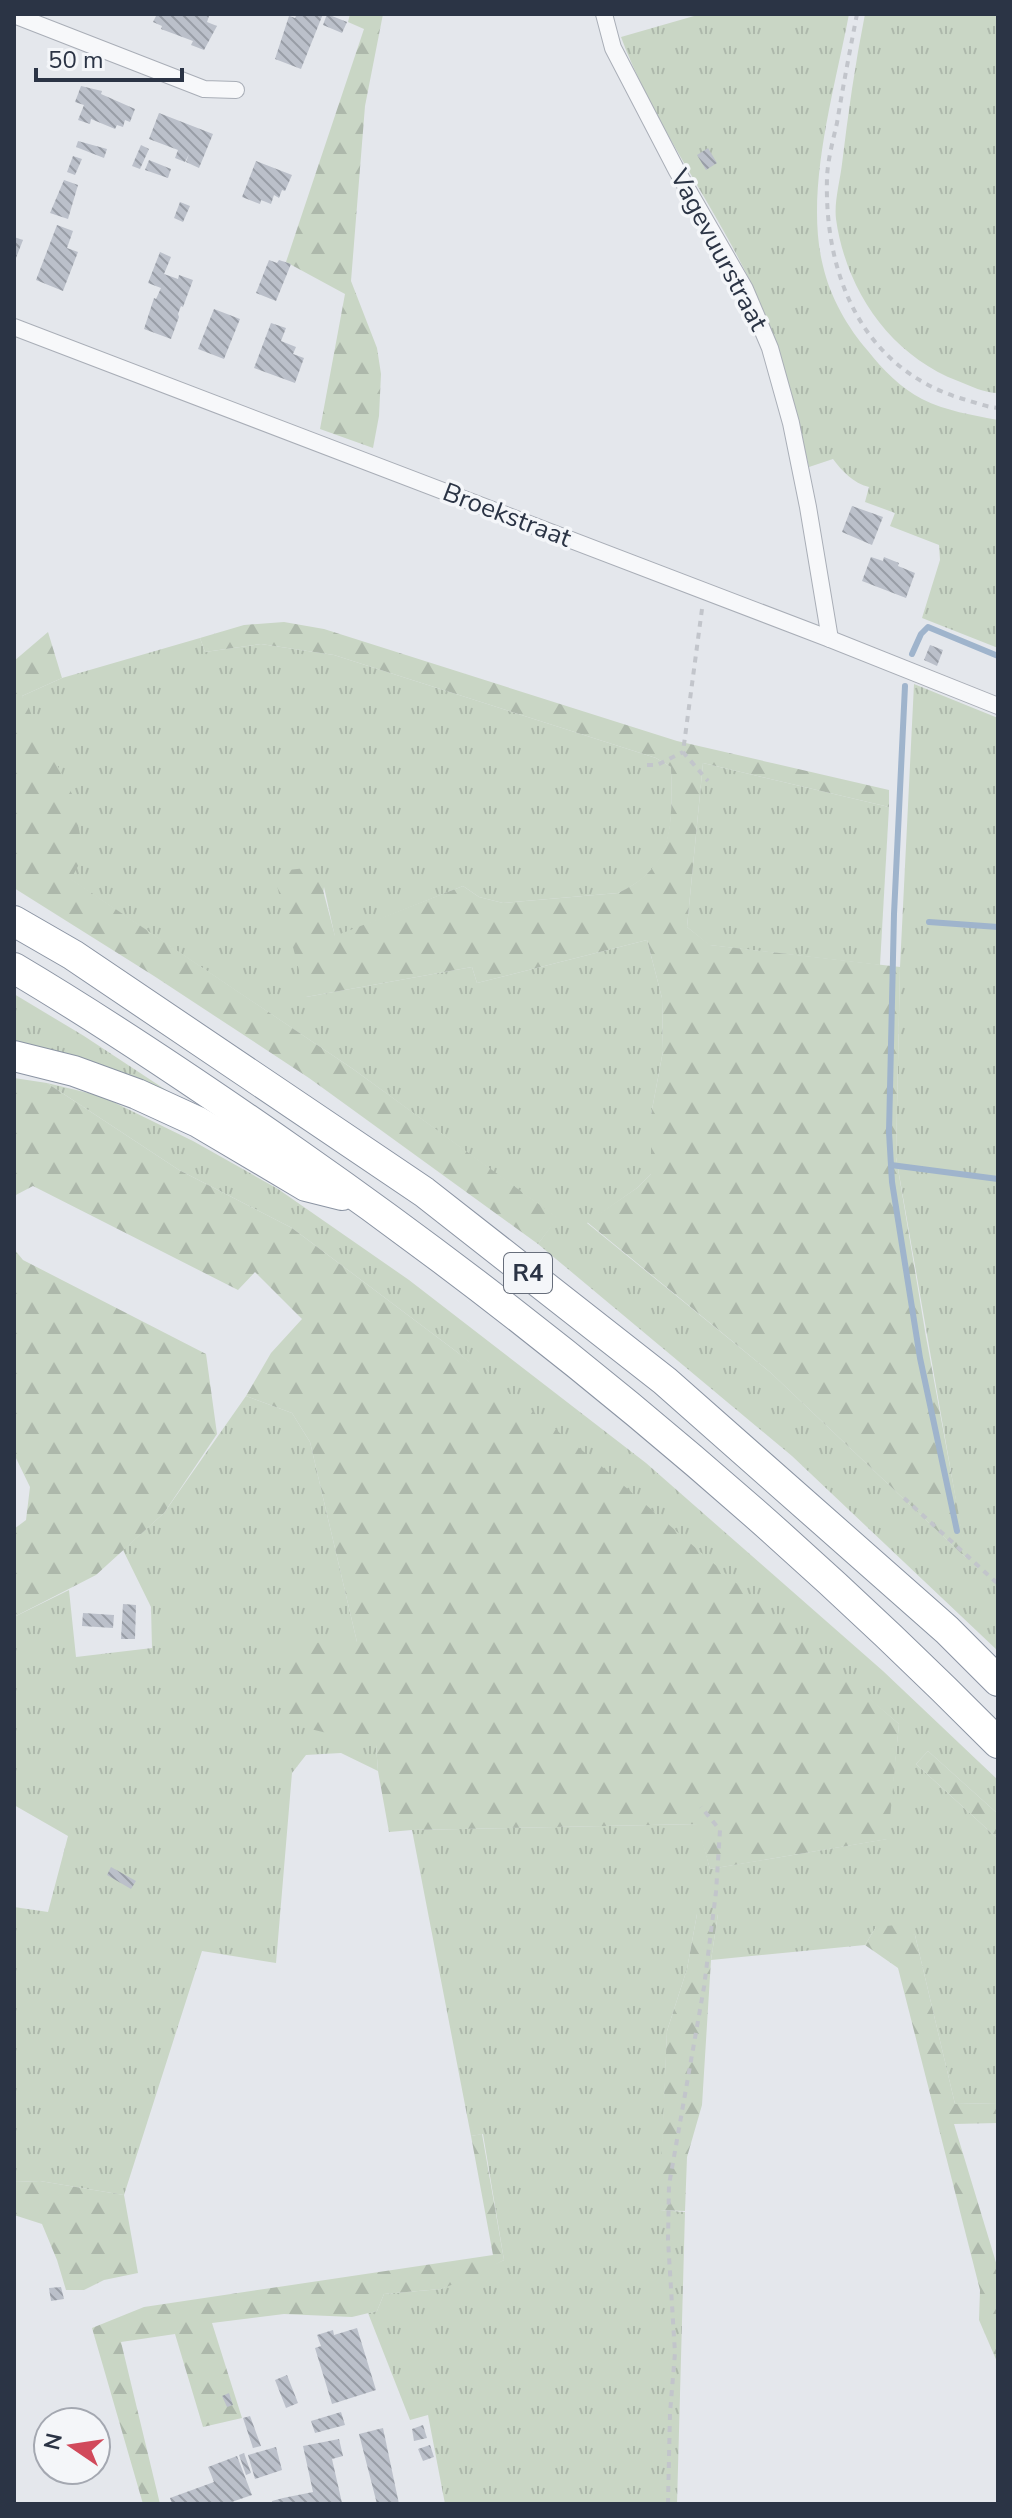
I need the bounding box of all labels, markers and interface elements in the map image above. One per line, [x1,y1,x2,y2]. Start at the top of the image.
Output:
scale bar [36,32,182,82]
text: 50 m [48,44,104,76]
street label: Vagevuurstraat [661,162,777,338]
street label: Broekstraat [438,474,577,556]
road number: R4 [504,1253,552,1293]
north arrow [32,2406,112,2486]
text: N [37,2430,70,2453]

